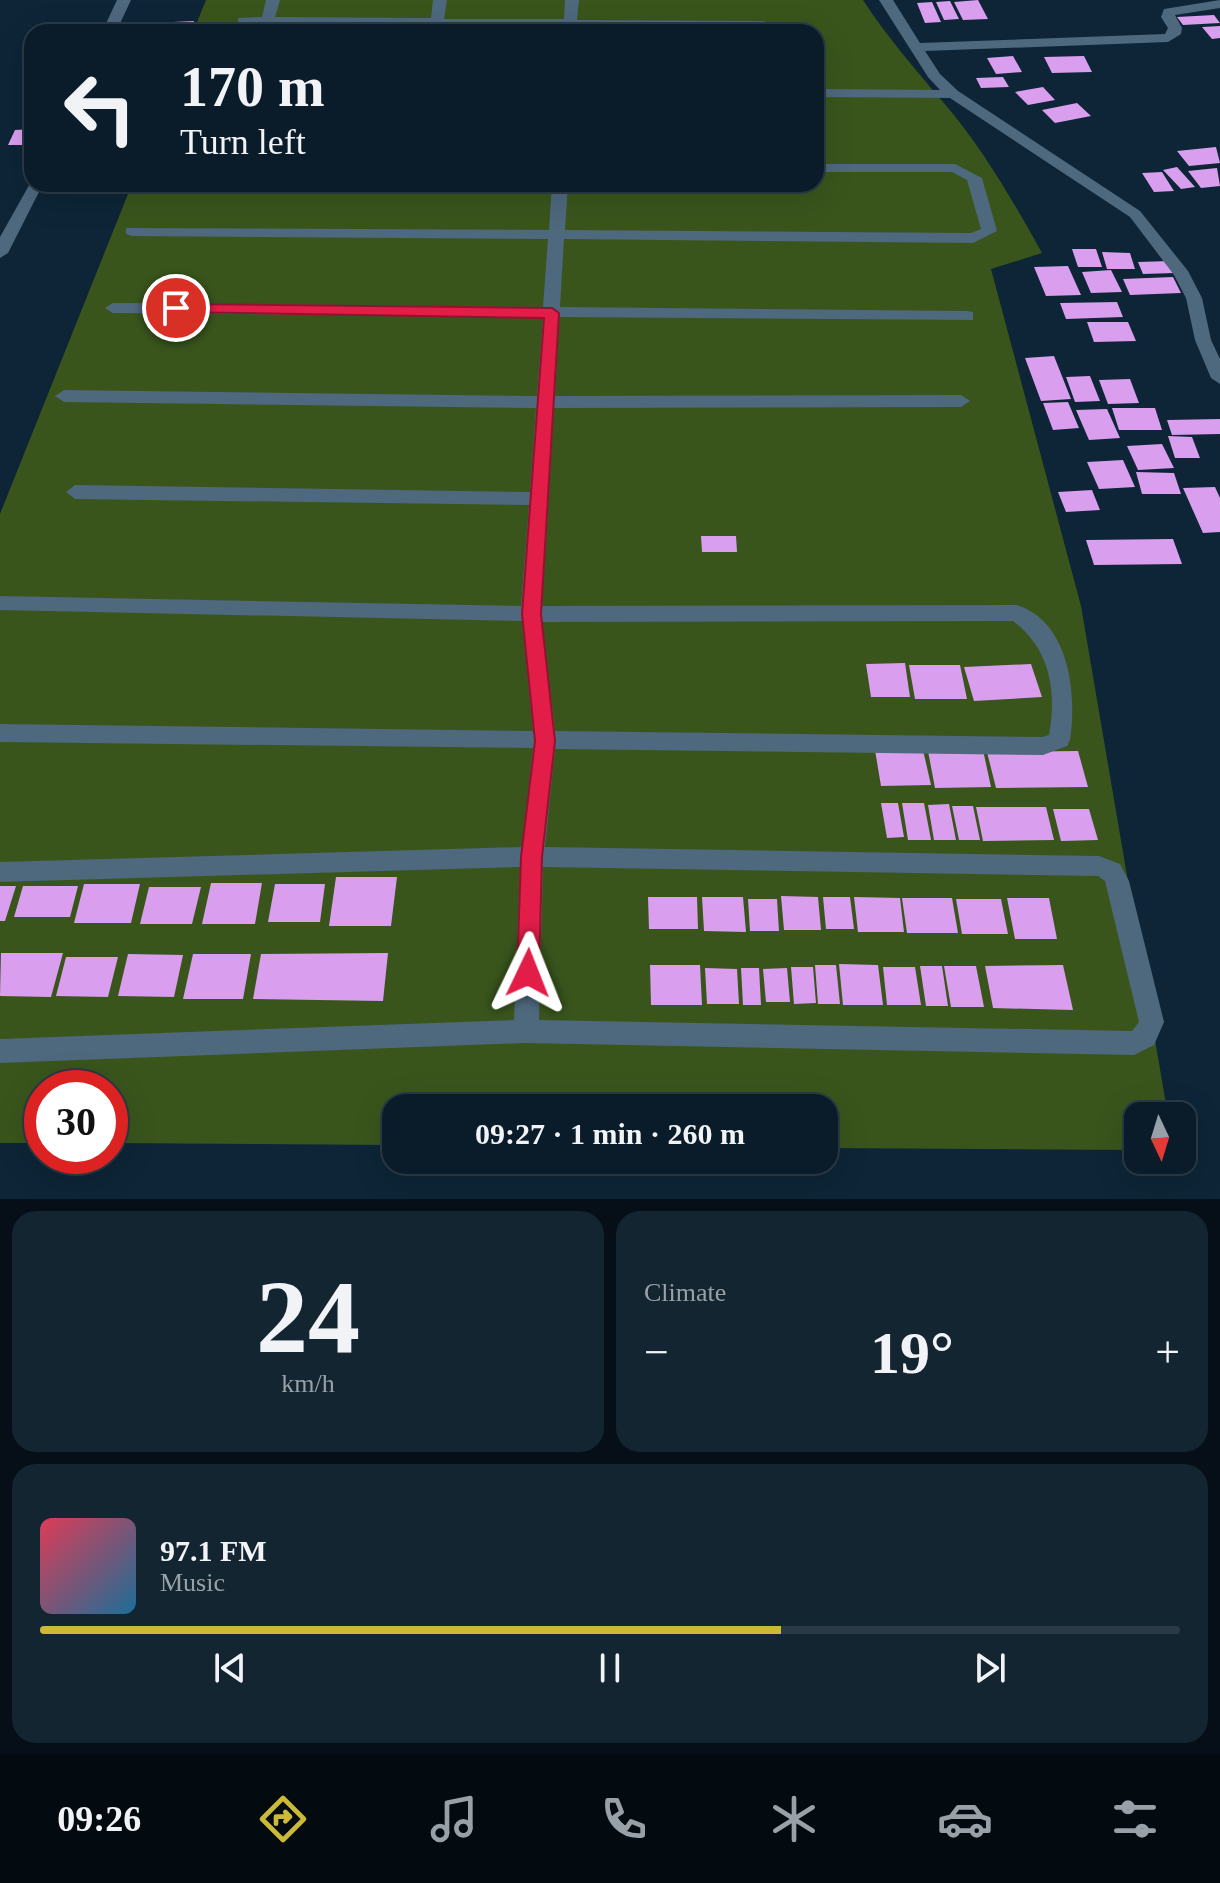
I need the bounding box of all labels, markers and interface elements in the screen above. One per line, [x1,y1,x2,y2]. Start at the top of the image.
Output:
icon: left [48,56,152,160]
text: 170 m [180,56,325,118]
text: Turn left [180,122,306,162]
pin [142,274,210,342]
icon: arrive [154,286,198,330]
position arrow [486,931,570,1015]
speed limit sign: 30 [24,1070,128,1174]
north arrow [1124,1102,1196,1174]
map controls [1124,1102,1196,1174]
text: 09:27 · 1 min · 260 m [475,1117,745,1150]
text: 24 [256,1259,360,1374]
text: Climate [644,1278,726,1307]
text: 19° [870,1320,954,1386]
text: − [644,1328,669,1377]
text: + [1155,1328,1180,1377]
text: km/h [281,1369,335,1398]
text: 97.1 FM [160,1534,267,1567]
text: Music [160,1568,225,1597]
icon: previous [208,1646,252,1690]
icon: pause [588,1646,632,1690]
icon: next [968,1646,1012,1690]
icon: directions [255,1791,311,1847]
icon: music [426,1791,482,1847]
icon: phone [596,1791,652,1847]
icon: climate [766,1791,822,1847]
icon: car [937,1791,993,1847]
icon: filters [1107,1791,1163,1847]
text: 09:26 [57,1799,141,1839]

